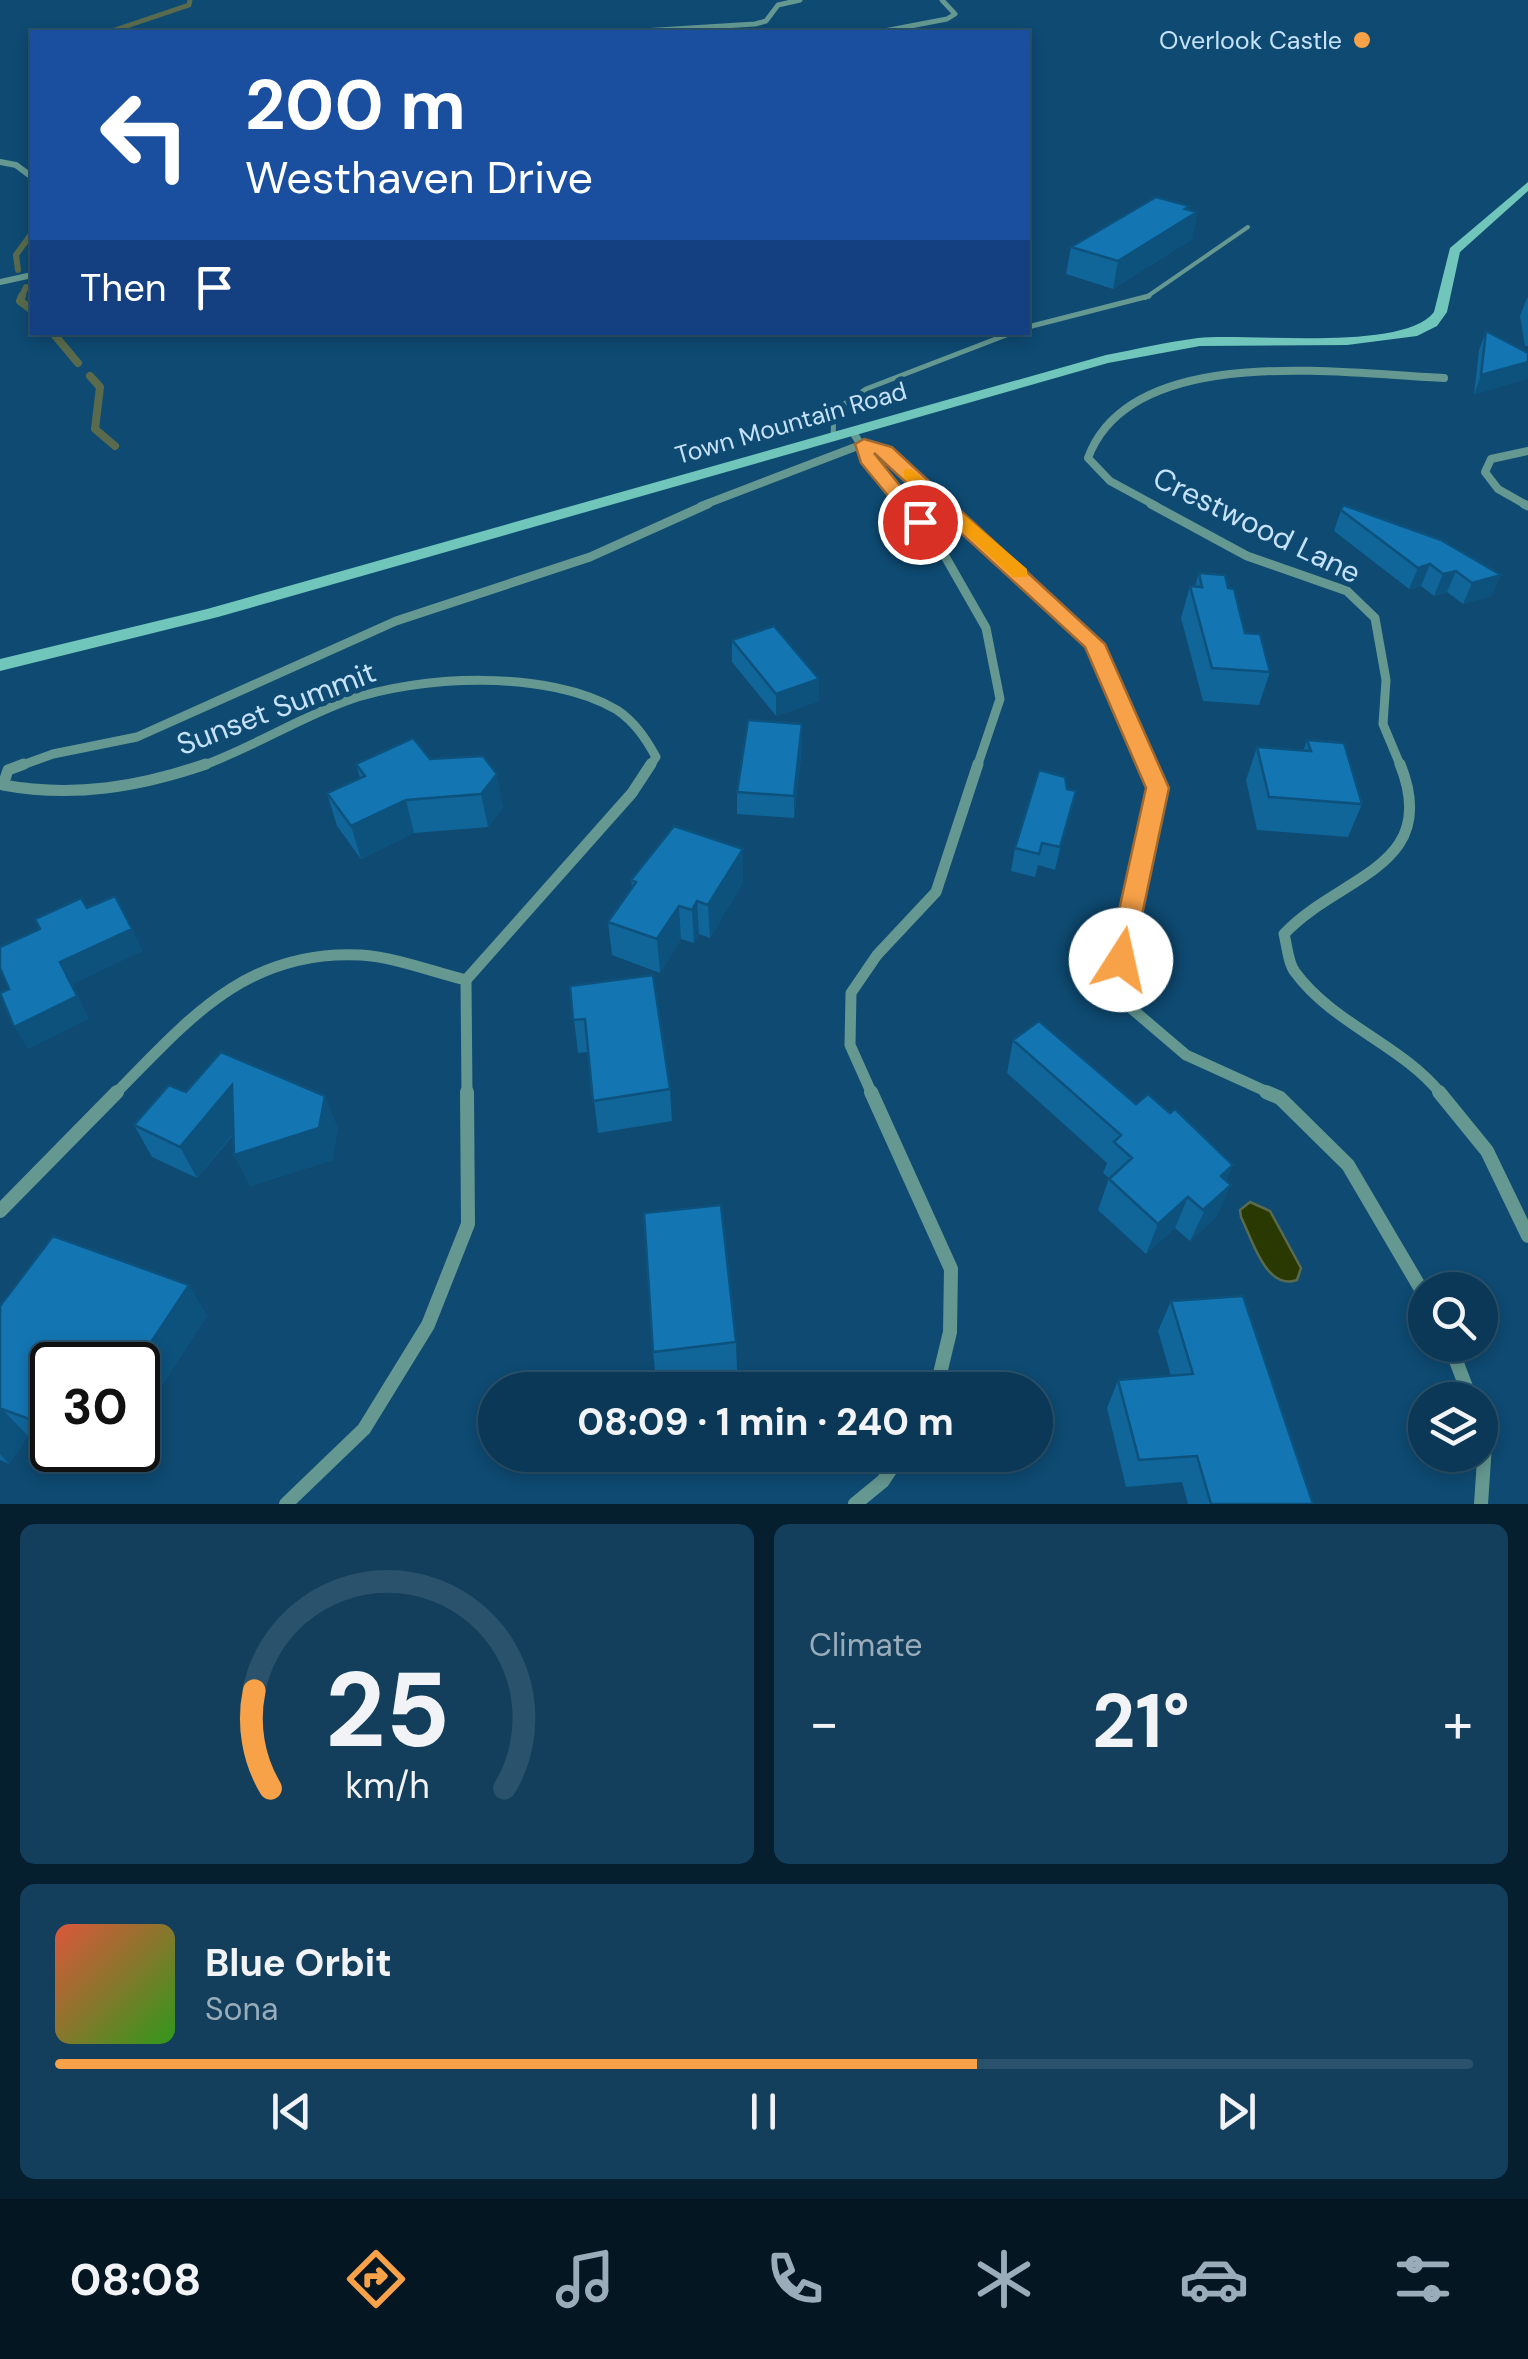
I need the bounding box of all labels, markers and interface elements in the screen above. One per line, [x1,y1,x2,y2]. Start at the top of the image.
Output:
place label: Overlook Castle [1159,24,1342,57]
marker: Overlook Castle [1351,29,1373,51]
text: 200 m [245,60,466,151]
icon: left [80,70,210,200]
text: Westhaven Drive [245,148,593,207]
icon: arrive [187,260,242,315]
text: Then [80,263,167,313]
street label: Town Mountain Road [671,374,911,472]
street label: Crestwood Lane [1147,458,1367,592]
pin [878,480,963,565]
icon: arrive [893,495,948,550]
street label: Sunset Summit [171,652,381,764]
position arrow [1069,908,1173,1012]
map controls [1408,1272,1498,1472]
button: search [1408,1272,1498,1362]
speed limit sign: 30 [30,1342,160,1472]
button: layers [1408,1382,1498,1472]
text: 08:09 · 1 min · 240 m [577,1397,954,1447]
text: Climate [809,1624,923,1666]
text: 25 [325,1643,449,1778]
text: 21° [1092,1673,1190,1770]
text: − [809,1687,839,1759]
text: + [1443,1687,1473,1759]
text: km/h [345,1763,429,1809]
text: Blue Orbit [205,1938,392,1988]
text: Sona [205,1988,278,2030]
icon: previous [264,2084,319,2139]
icon: pause [736,2084,791,2139]
icon: next [1209,2084,1264,2139]
icon: directions [341,2244,411,2314]
icon: music [550,2244,620,2314]
icon: phone [760,2244,830,2314]
icon: climate [969,2244,1039,2314]
icon: car [1179,2244,1249,2314]
icon: filters [1388,2244,1458,2314]
text: 08:08 [70,2250,201,2309]

